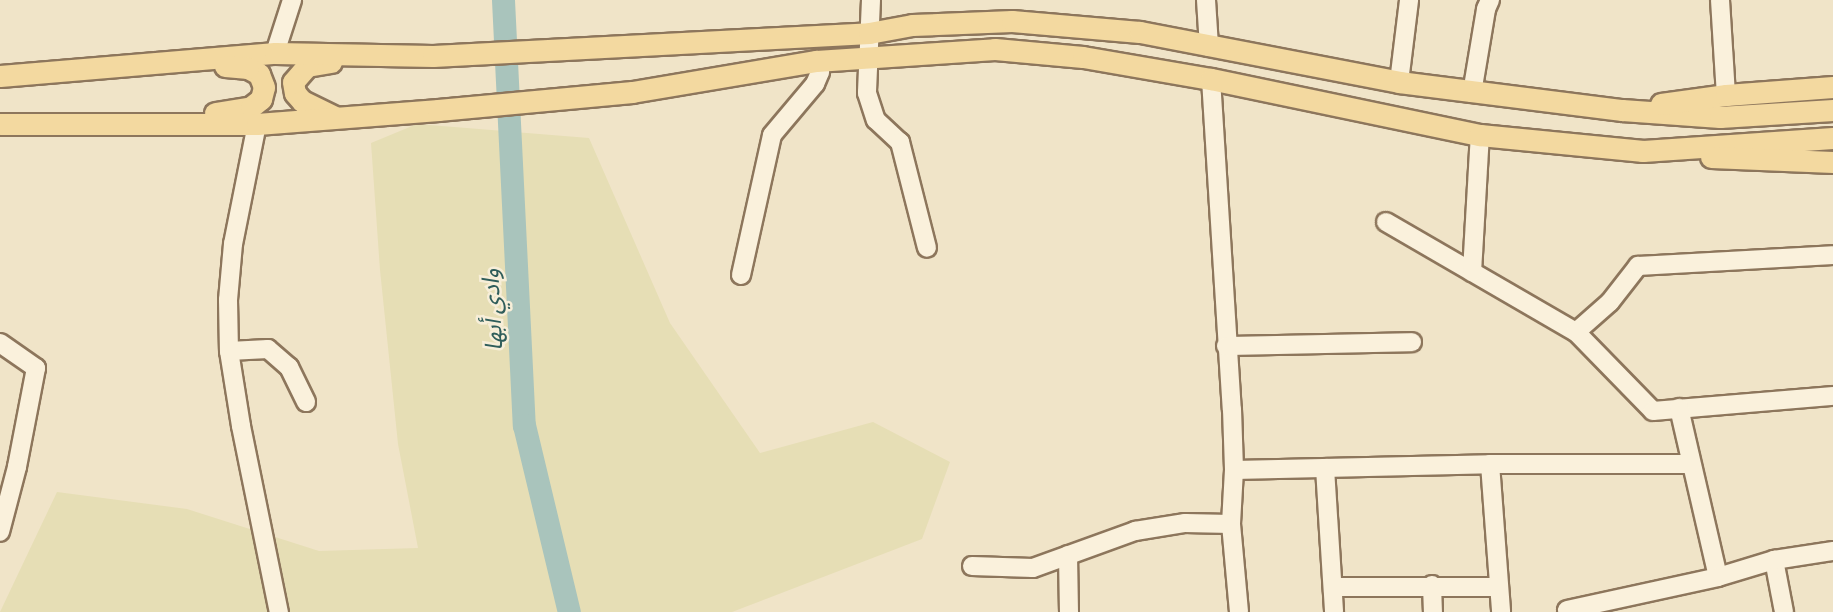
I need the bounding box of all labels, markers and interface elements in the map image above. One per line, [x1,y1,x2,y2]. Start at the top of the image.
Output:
water label: وادي أبها [475,268,509,352]

